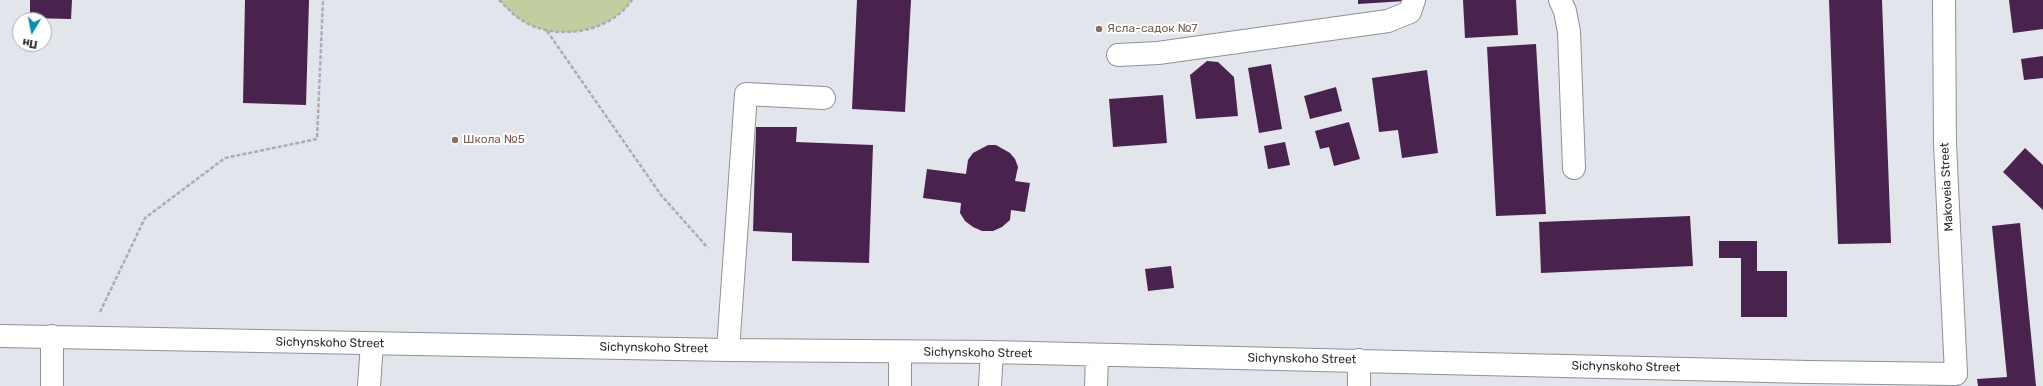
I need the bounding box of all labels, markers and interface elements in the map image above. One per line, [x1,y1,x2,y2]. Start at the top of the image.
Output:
north arrow [12,12,52,52]
place label: Ясла-садок №7 [1107,22,1197,36]
marker: Ясла-садок №7 [1094,24,1104,34]
text: Пн [21,36,39,51]
place label: Школа №5 [463,133,525,147]
marker: Школа №5 [450,135,460,145]
street label: Makoveia Street [1937,142,1957,232]
street label: Sichynskoho Street [276,335,384,351]
street label: Sichynskoho Street [600,340,708,356]
street label: Sichynskoho Street [924,345,1032,361]
street label: Sichynskoho Street [1248,351,1356,367]
street label: Sichynskoho Street [1572,359,1680,375]

